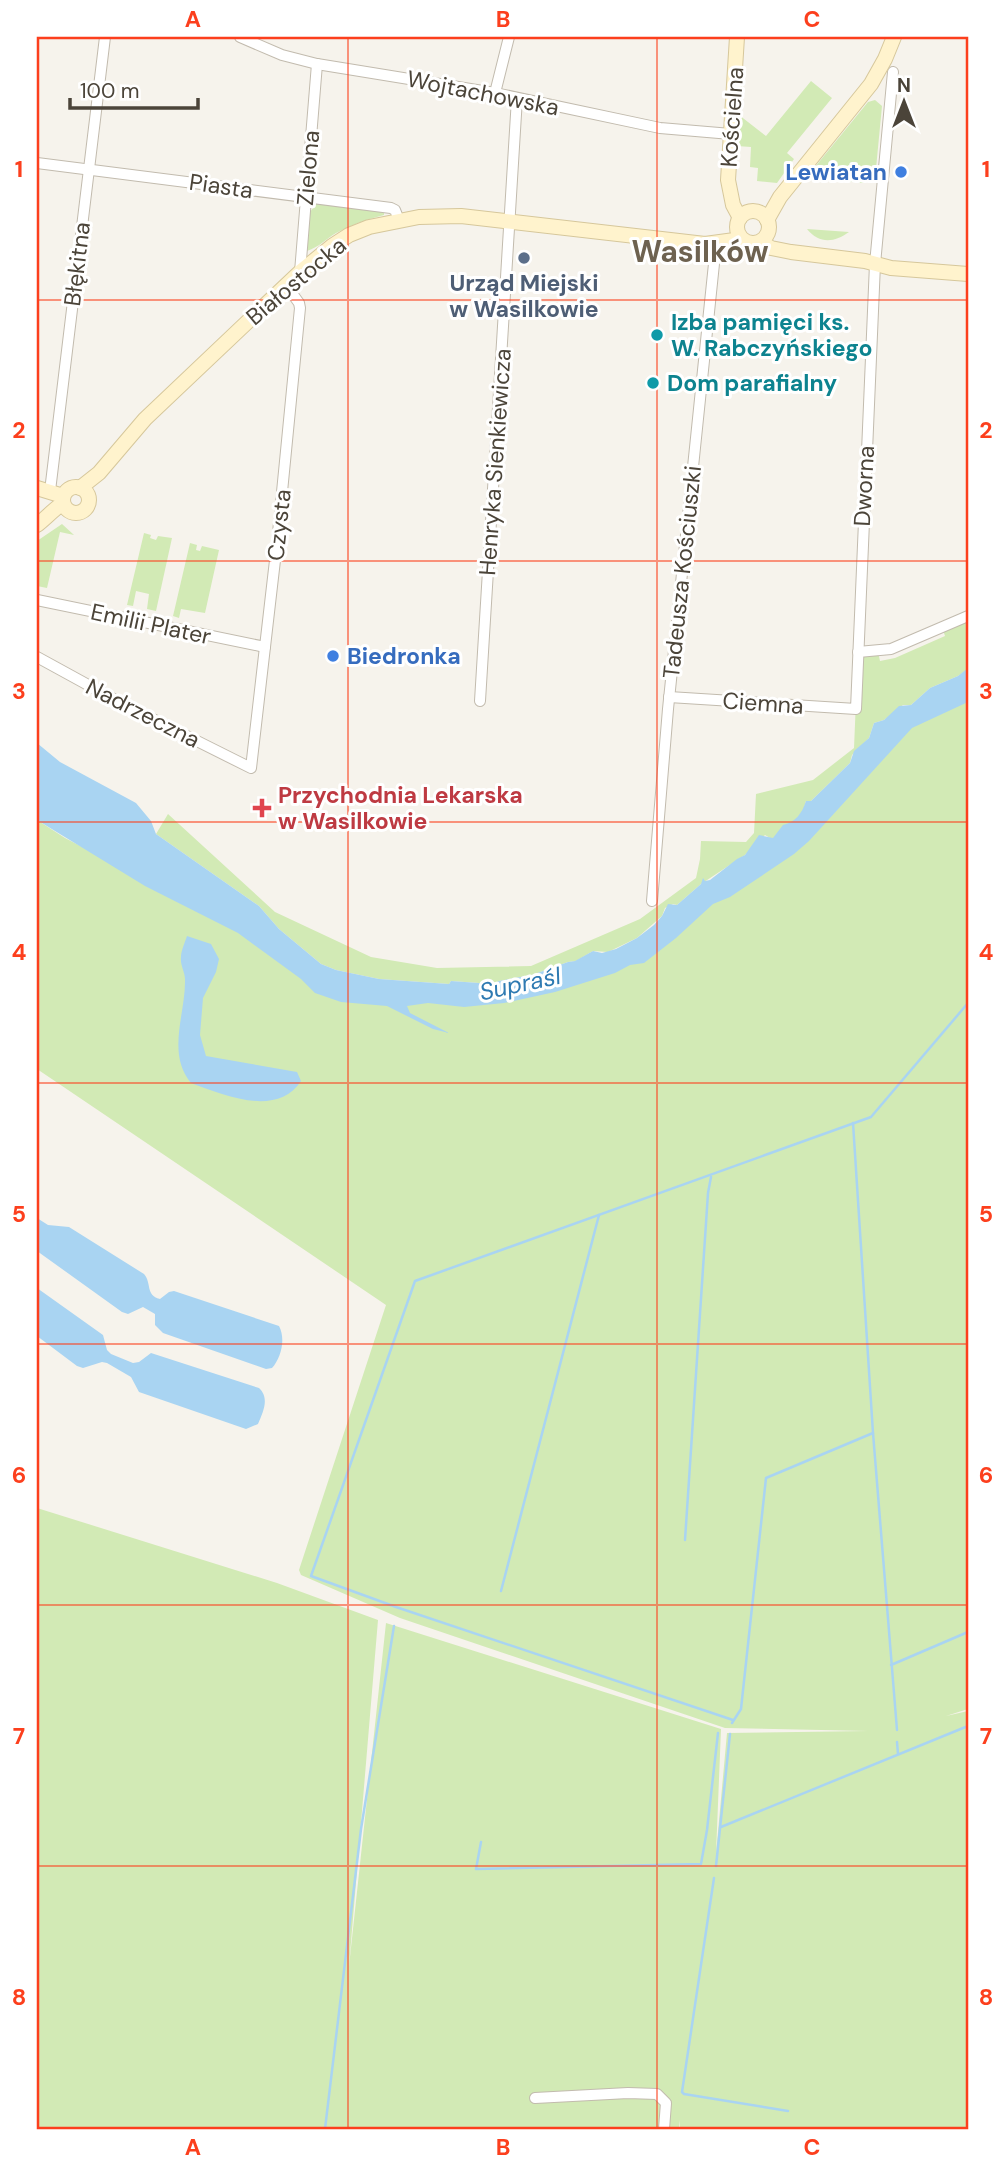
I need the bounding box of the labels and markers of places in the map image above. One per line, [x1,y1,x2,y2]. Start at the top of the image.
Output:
place label: Lewiatan [785,157,887,187]
marker: Lewiatan [893,164,909,180]
marker: Urząd Miejski w Wasilkowie [516,250,532,266]
place label: Urząd Miejski w Wasilkowie [449,268,599,324]
place label: Izba pamięci ks. W. Rabczyńskiego [671,307,873,363]
marker: Izba pamięci ks. W. Rabczyńskiego [649,327,665,343]
place label: Dom parafialny [667,368,837,398]
marker: Dom parafialny [645,375,661,391]
place label: Biedronka [347,641,461,671]
marker: Biedronka [325,648,341,664]
place label: Przychodnia Lekarska w Wasilkowie [278,780,523,836]
marker: Przychodnia Lekarska w Wasilkowie [252,798,272,818]

